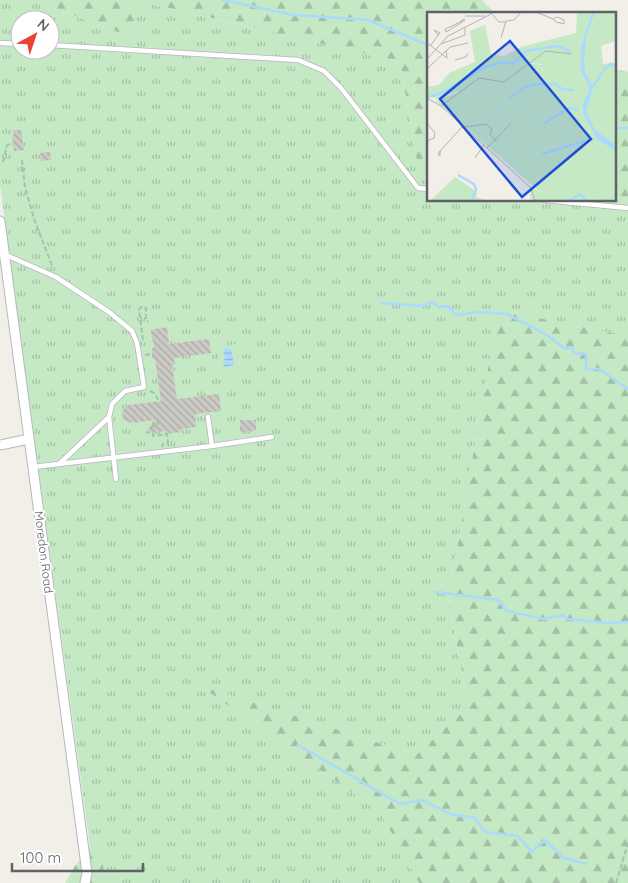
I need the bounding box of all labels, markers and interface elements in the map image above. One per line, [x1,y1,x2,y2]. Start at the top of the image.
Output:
north arrow [10,10,60,60]
inset map [427,12,616,201]
text: N [34,15,53,35]
street label: Moredon Road [32,510,56,594]
scale bar [12,840,144,872]
text: 100 m [20,848,61,867]

